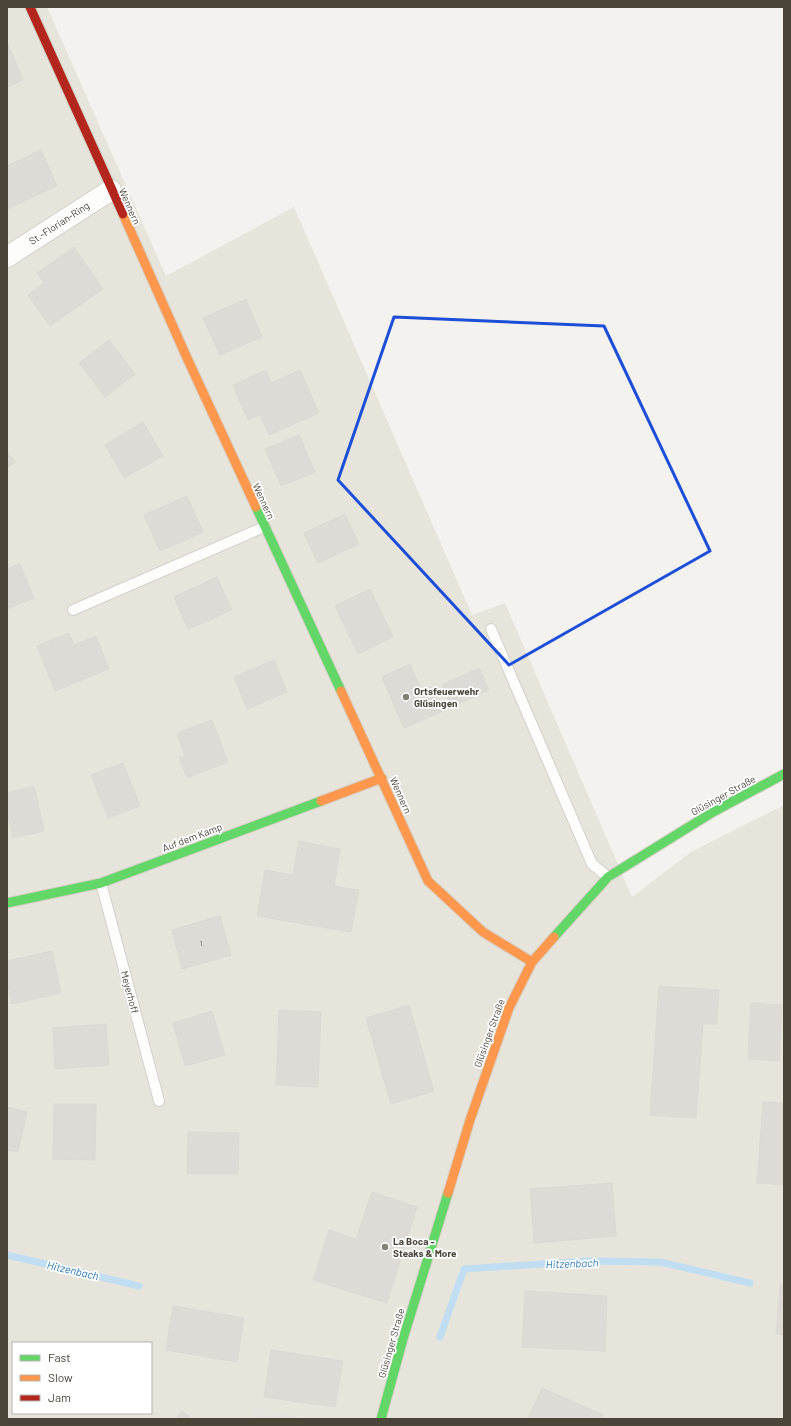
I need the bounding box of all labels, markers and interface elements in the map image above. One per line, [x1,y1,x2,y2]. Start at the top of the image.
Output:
street label: Wennern [117,186,143,226]
street label: St.-Florian-Ring [27,199,91,247]
street label: Wennern [250,481,278,521]
place label: Ortsfeuerwehr Glüsingen [414,685,479,709]
marker: Ortsfeuerwehr Glüsingen [401,692,411,702]
street label: Glüsinger Straße [689,772,757,818]
street label: Wennern [388,775,414,815]
street label: Auf dem Kamp [160,820,224,854]
house number: 1 [200,938,203,948]
street label: Meyerhoff [119,969,142,1015]
street label: Glüsinger Straße [471,997,507,1069]
place label: La Boca - Steaks & More [393,1235,457,1259]
marker: La Boca - Steaks & More [380,1242,390,1252]
water label: Hitzenbach [545,1256,599,1270]
water label: Hitzenbach [46,1258,100,1282]
street label: Glüsinger Straße [375,1307,407,1379]
legend [12,1342,152,1414]
text: Fast [48,1350,71,1364]
text: Slow [48,1370,73,1384]
text: Jam [48,1390,71,1404]

